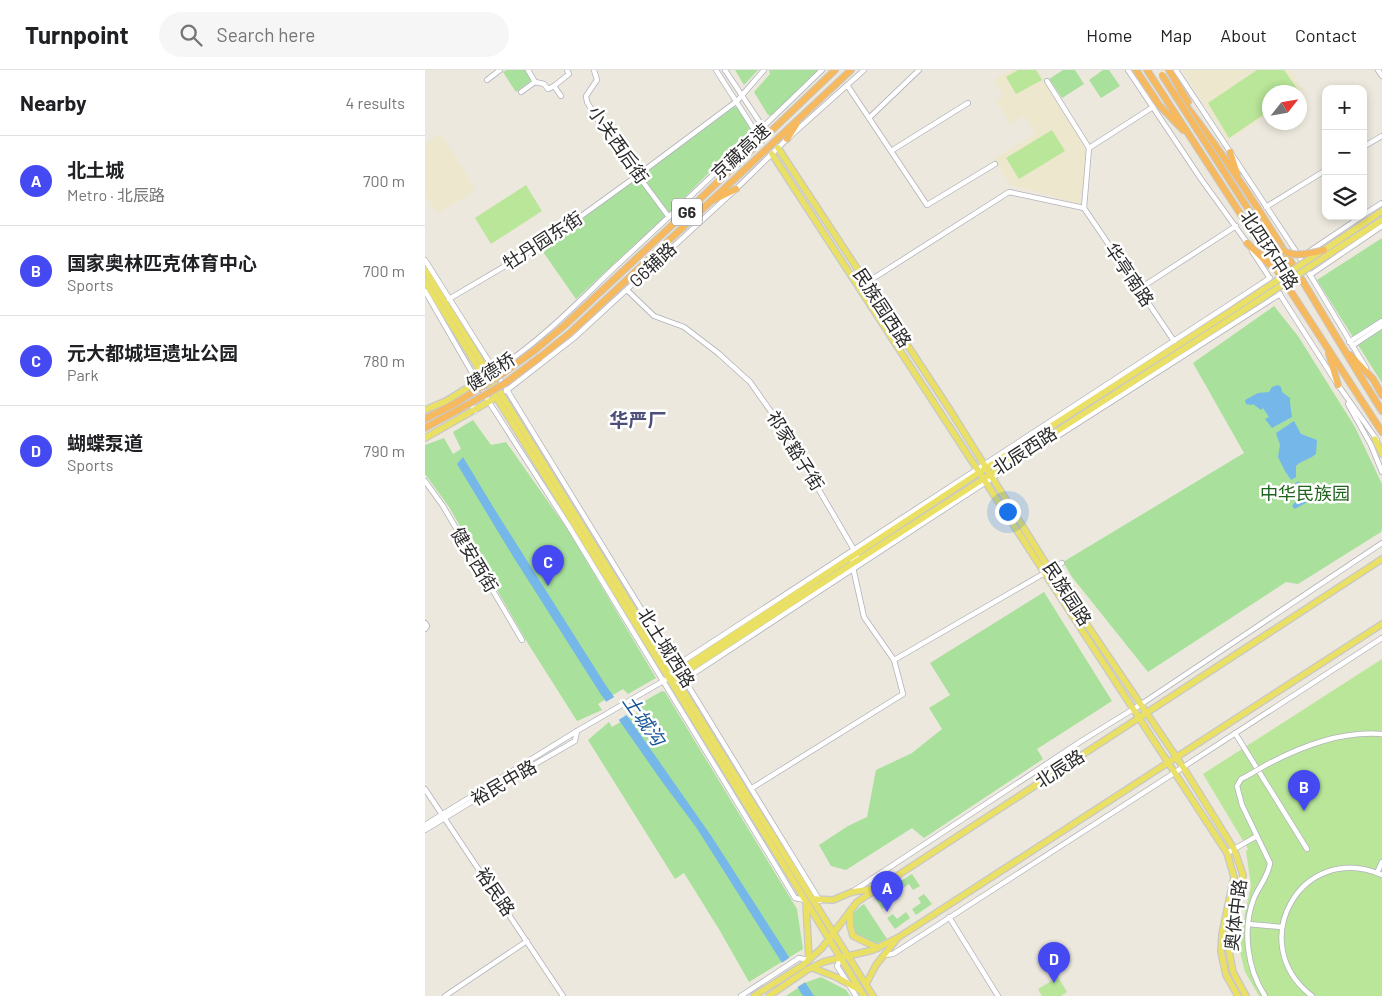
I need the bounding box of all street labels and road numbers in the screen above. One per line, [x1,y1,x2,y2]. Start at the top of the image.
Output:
street label: 小关西后街 [584,101,654,188]
street label: 京藏高速 [706,119,774,184]
road number: G6 [672,198,702,226]
street label: 牡丹园东街 [499,206,586,274]
street label: 北四环中路 [1236,206,1304,293]
street label: G6辅路 [624,237,680,292]
street label: 华亭南路 [1101,238,1159,310]
street label: 民族园西路 [849,264,917,351]
street label: 健德桥 [462,347,519,395]
street label: 祁家豁子街 [763,406,829,494]
street label: 北辰西路 [988,421,1061,479]
street label: 健安西街 [447,523,503,596]
street label: 民族园路 [1039,557,1097,630]
street label: 北土城西路 [634,603,700,691]
street label: 北辰路 [1031,744,1088,792]
street label: 裕民中路 [467,755,540,810]
street label: 裕民路 [472,863,520,920]
street label: 奥体中路 [1220,878,1250,952]

